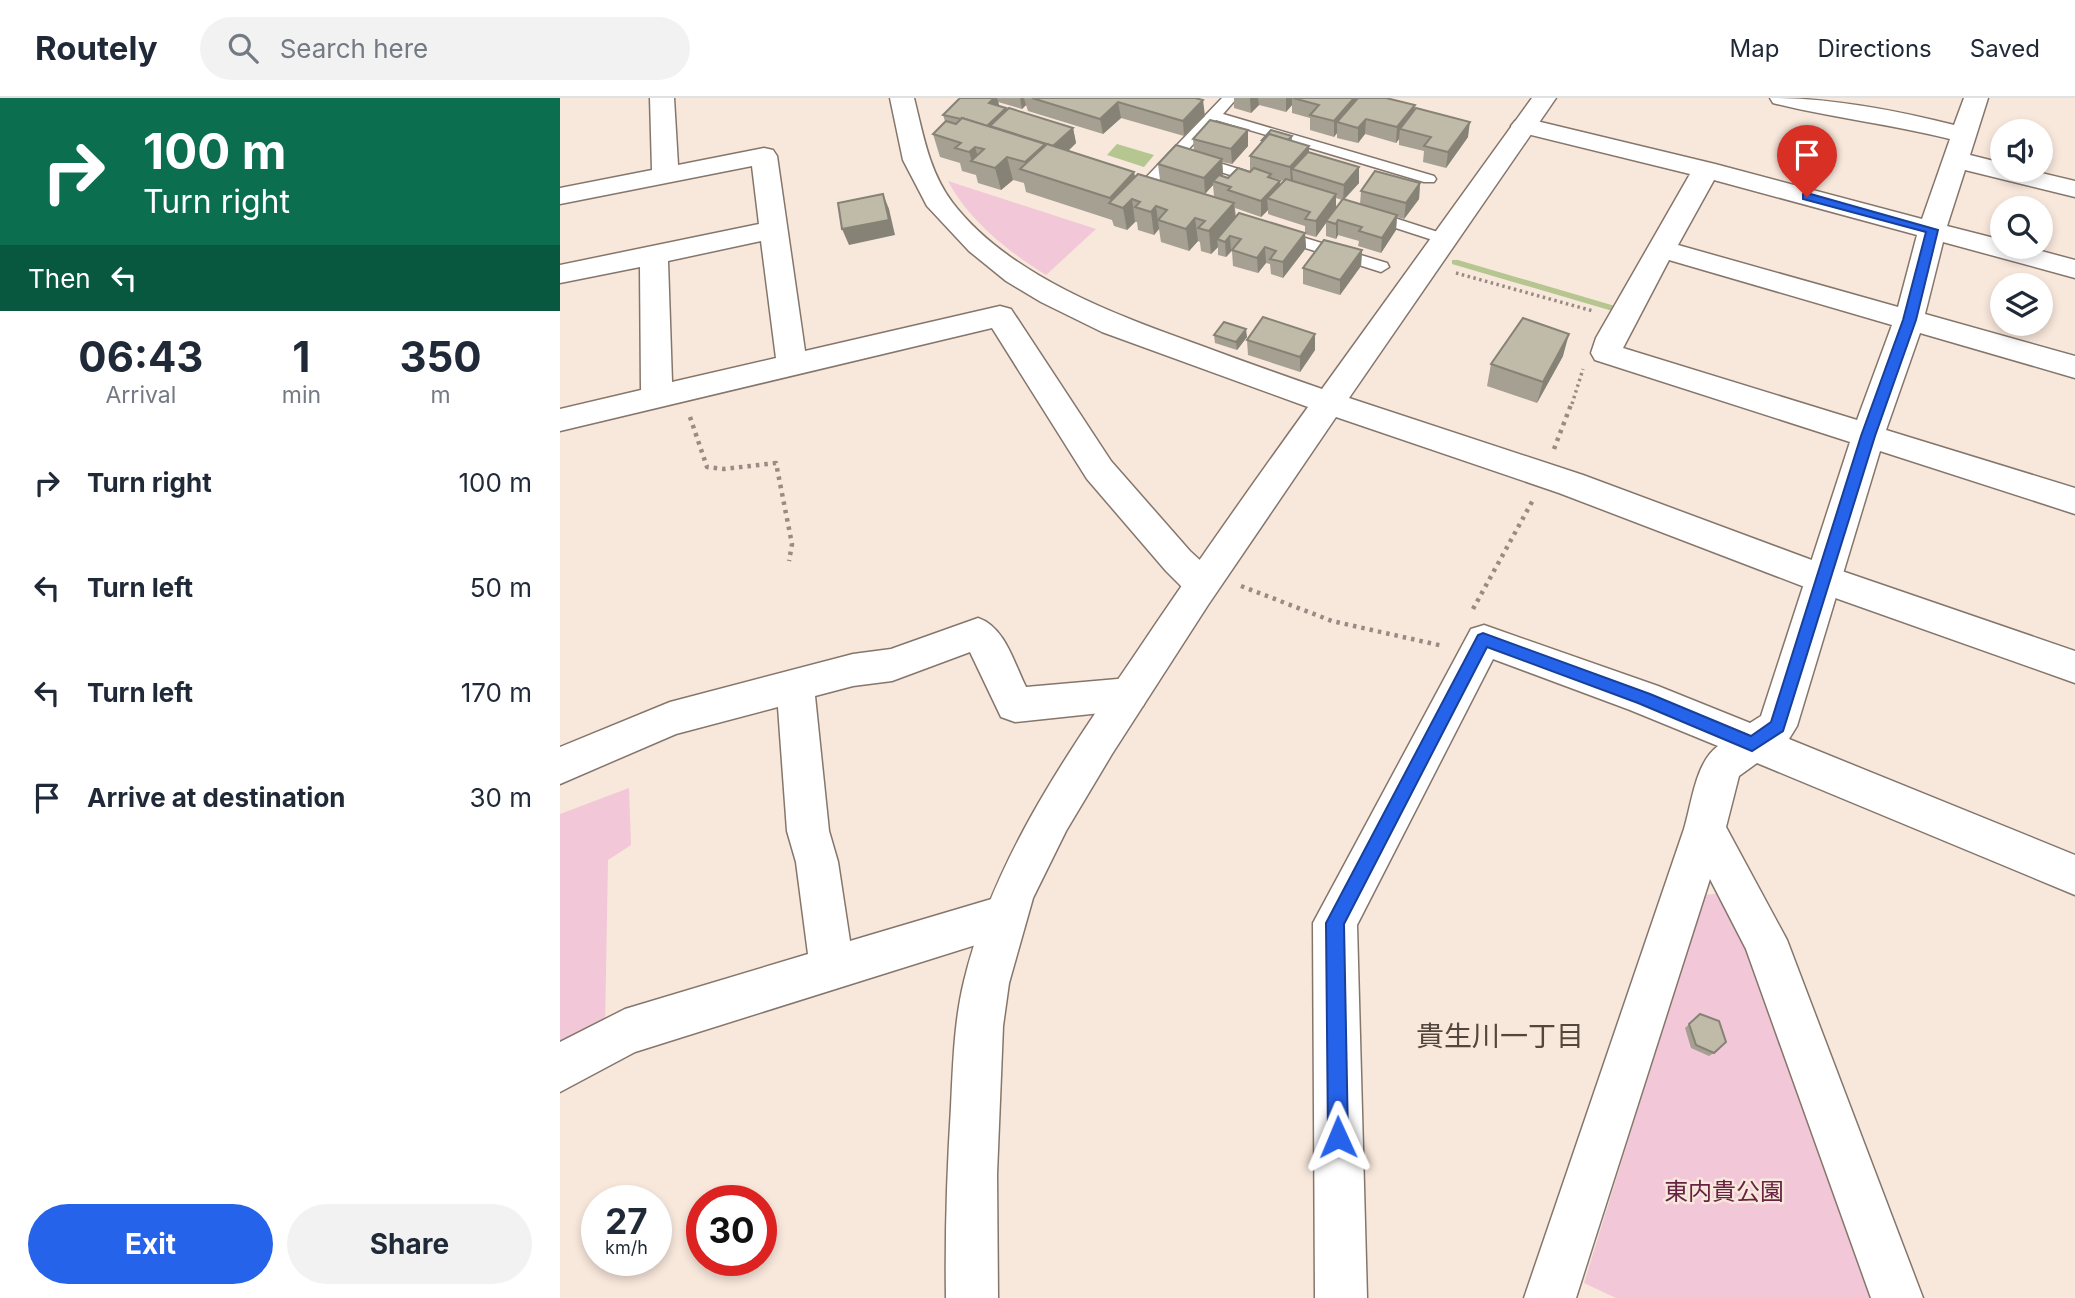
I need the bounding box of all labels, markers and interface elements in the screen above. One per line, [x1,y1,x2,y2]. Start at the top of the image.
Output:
search box [200,17,690,80]
text: Routely [35,28,158,68]
icon: search [224,29,262,67]
text: Search here [280,33,428,64]
text: Map [1730,34,1779,63]
text: Directions [1817,34,1932,63]
text: Saved [1970,34,2040,63]
map controls [1990,119,2053,336]
button: sound [1990,119,2053,182]
text: 100 m [143,122,287,181]
pin [1777,125,1837,197]
icon: right [28,126,119,217]
icon: arrive [1788,136,1826,174]
text: Turn right [143,182,290,221]
button: search [1990,196,2053,259]
icon: left [105,259,143,297]
text: Then [28,263,91,294]
button: layers [1990,273,2053,336]
text: 06:43 [78,331,203,382]
text: 1 [292,331,310,382]
text: 350 [399,331,482,382]
text: Arrival [105,381,176,409]
text: min [282,381,321,409]
text: m [430,381,451,409]
icon: right [28,464,66,502]
text: Turn right [87,467,212,498]
text: 100 m [459,467,532,498]
icon: left [28,569,66,607]
text: Turn left [87,572,193,603]
text: 50 m [470,572,532,603]
icon: left [28,674,66,712]
text: Turn left [87,677,193,708]
text: 170 m [461,677,532,708]
icon: arrive [28,779,66,817]
text: Arrive at destination [87,782,346,813]
text: 30 m [469,782,532,813]
district label: 貴生川一丁目 [1416,1019,1584,1053]
position arrow [1301,1100,1375,1174]
park label: 東内貴公園 [1664,1177,1784,1206]
speed limit sign: 30 [686,1185,777,1276]
text: 27 [605,1200,648,1242]
button: Exit [28,1204,273,1284]
button: Share [287,1204,532,1284]
text: km/h [605,1237,648,1258]

